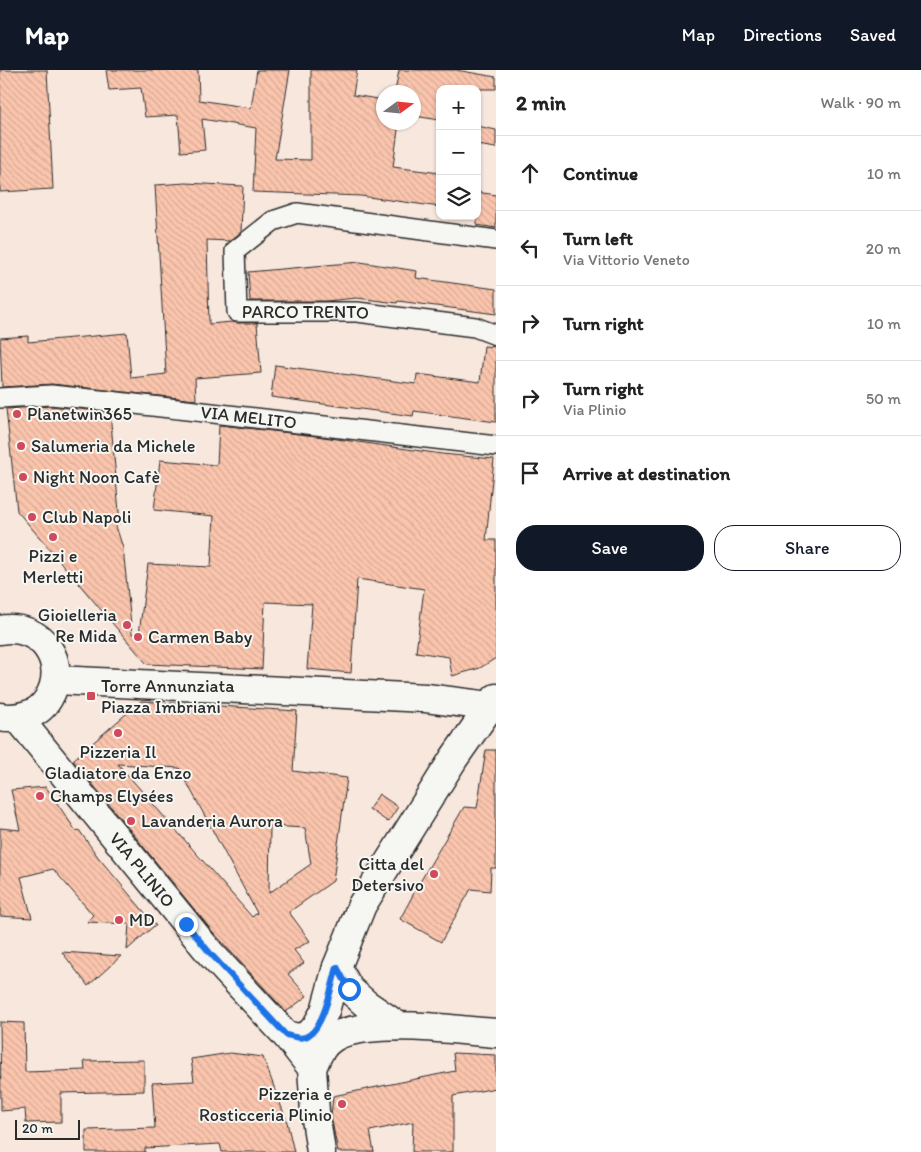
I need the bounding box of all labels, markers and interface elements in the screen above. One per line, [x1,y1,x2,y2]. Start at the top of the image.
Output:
text: Map [25,21,69,50]
text: Map [682,24,715,46]
text: Directions [743,24,822,46]
text: Saved [850,24,896,46]
north arrow [376,85,421,130]
map controls [436,85,481,220]
button: + [436,85,481,130]
text: 2 min [516,90,566,115]
text: Walk · 90 m [821,93,901,112]
button: − [436,130,481,175]
icon: ahead [516,159,544,187]
text: Continue [563,162,638,185]
text: 10 m [867,164,901,183]
button: layers [436,175,481,220]
text: Turn left [563,227,633,250]
icon: left [516,234,544,262]
text: 20 m [866,239,901,258]
text: Via Vittorio Veneto [563,250,690,269]
street label: PARCO TRENTO [242,301,370,324]
icon: right [516,309,544,337]
text: Turn right [563,312,644,335]
text: 10 m [867,314,901,333]
text: Turn right [563,377,644,400]
icon: right [516,384,544,412]
text: 50 m [866,389,901,408]
text: Via Plinio [563,400,626,419]
street label: VIA MELITO [200,401,298,434]
place label: Planetwin365 [27,403,132,425]
marker: Planetwin365 [11,408,23,420]
place label: Salumeria da Michele [31,435,195,457]
marker: Salumeria da Michele [15,440,27,452]
icon: arrive [516,459,544,487]
text: Arrive at destination [563,462,730,485]
place label: Night Noon Cafè [33,466,160,488]
marker: Night Noon Cafè [17,471,29,483]
place label: Club Napoli [42,506,131,528]
marker: Club Napoli [26,511,38,523]
button: Save [516,525,704,571]
button: Share [714,525,901,571]
marker: Pizzi e Merletti [47,531,59,543]
place label: Pizzi e Merletti [23,545,83,588]
place label: Gioielleria Re Mida [38,604,118,647]
marker: Gioielleria Re Mida [121,619,133,631]
place label: Carmen Baby [148,626,253,648]
marker: Carmen Baby [132,631,144,643]
place label: Torre Annunziata Piazza Imbriani [101,675,235,718]
marker: Torre Annunziata Piazza Imbriani [85,690,97,702]
marker: Pizzeria Il Gladiatore da Enzo [112,727,124,739]
place label: Pizzeria Il Gladiatore da Enzo [45,741,191,784]
place label: Champs Elysées [50,785,173,807]
marker: Champs Elysées [34,790,46,802]
place label: Lavanderia Aurora [141,810,283,832]
marker: Lavanderia Aurora [125,815,137,827]
street label: VIA PLINIO [105,828,179,912]
place label: Citta del Detersivo [351,853,424,896]
marker: Citta del Detersivo [428,868,440,880]
place label: MD [129,909,155,931]
route end [175,913,198,936]
marker: MD [113,914,125,926]
route start [338,978,361,1001]
place label: Pizzeria e Rosticceria Plinio [199,1083,332,1126]
marker: Pizzeria e Rosticceria Plinio [336,1098,348,1110]
scale bar [15,1117,80,1140]
text: 20 m [22,1120,53,1137]

